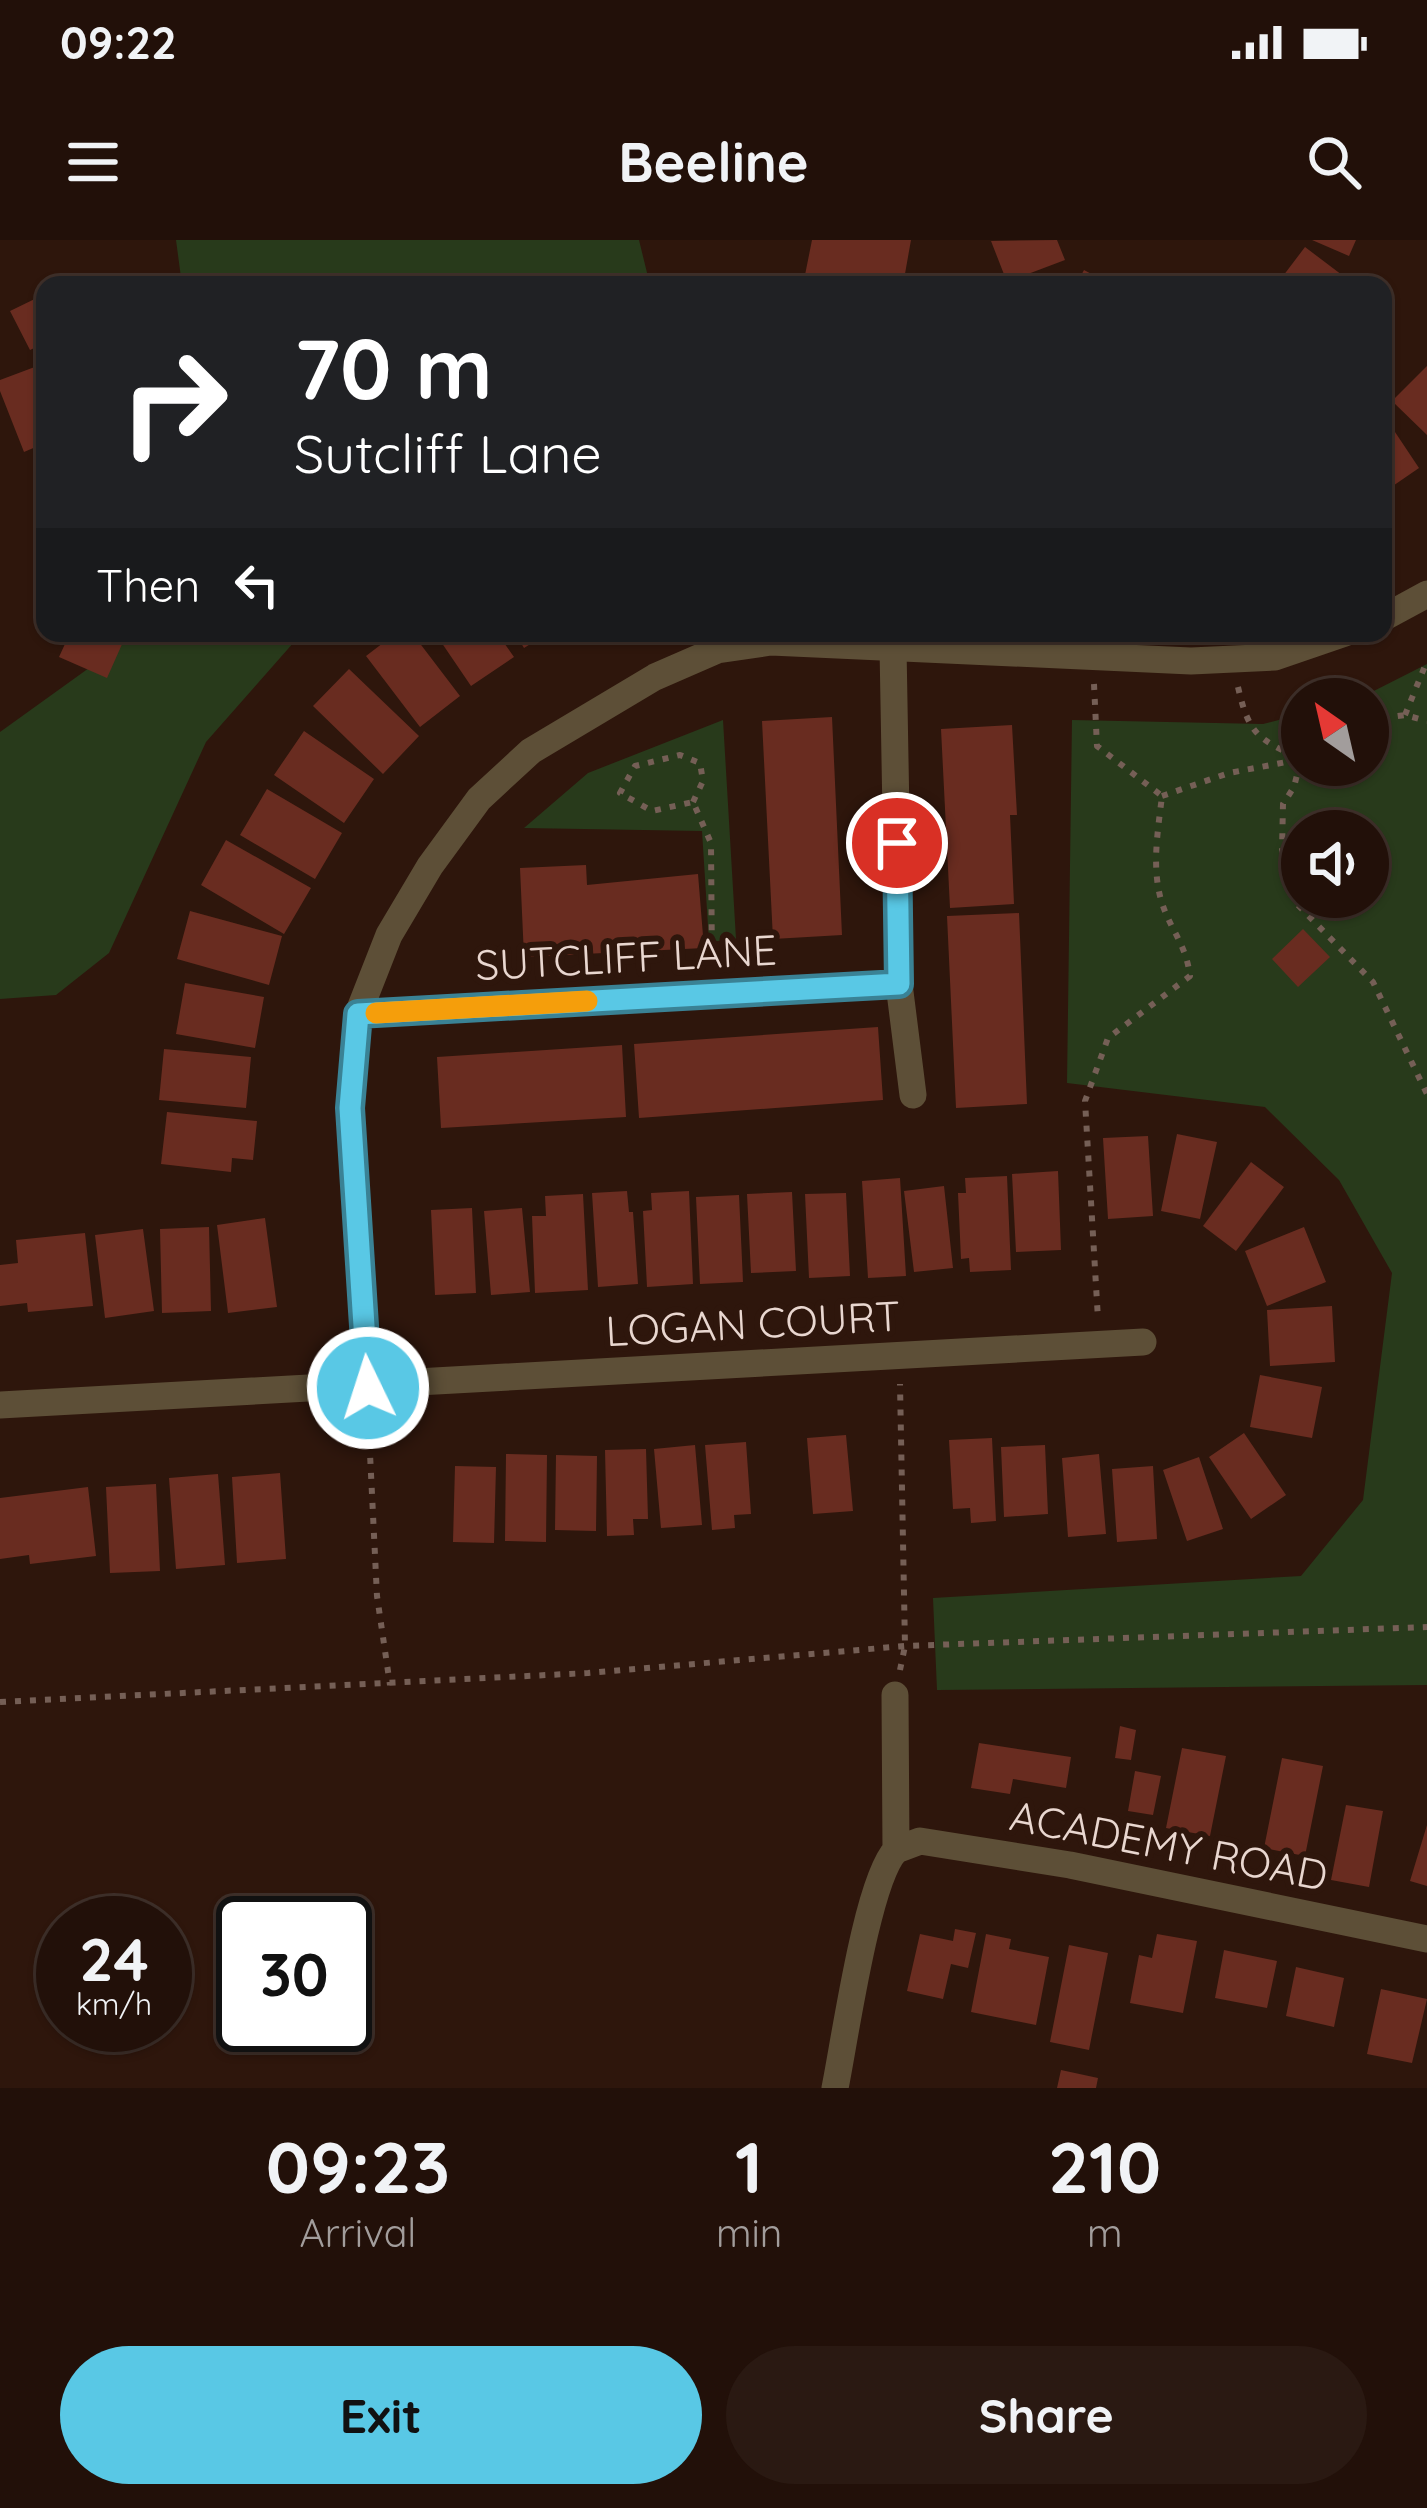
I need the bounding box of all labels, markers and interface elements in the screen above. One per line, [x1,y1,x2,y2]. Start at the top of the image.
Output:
text: 09:22 [60,14,177,70]
text: Beeline [618,128,809,196]
icon: menu [60,129,126,195]
icon: search [1301,129,1367,195]
text: 70 m [294,315,493,420]
icon: right [96,324,252,480]
text: Sutcliff Lane [294,419,602,487]
icon: left [224,552,290,618]
text: Then [96,557,200,613]
north arrow [1281,678,1389,786]
map controls [1281,678,1389,918]
pin [846,792,948,894]
icon: arrive [864,810,930,876]
button: sound [1281,810,1389,918]
street label: SUTCLIFF LANE [474,923,778,991]
street label: LOGAN COURT [604,1289,902,1357]
position arrow [305,1325,431,1451]
street label: ACADEMY ROAD [1006,1788,1332,1902]
speed limit sign: 30 [216,1896,372,2052]
text: 24 [79,1921,149,1996]
text: km/h [76,1985,152,2023]
text: 09:23 [266,2121,450,2211]
text: 1 [735,2121,763,2211]
text: 210 [1048,2121,1161,2211]
text: Arrival [300,2208,416,2257]
text: min [716,2208,782,2257]
text: m [1087,2208,1122,2257]
button: Exit [60,2346,702,2484]
button: Share [726,2346,1367,2484]

